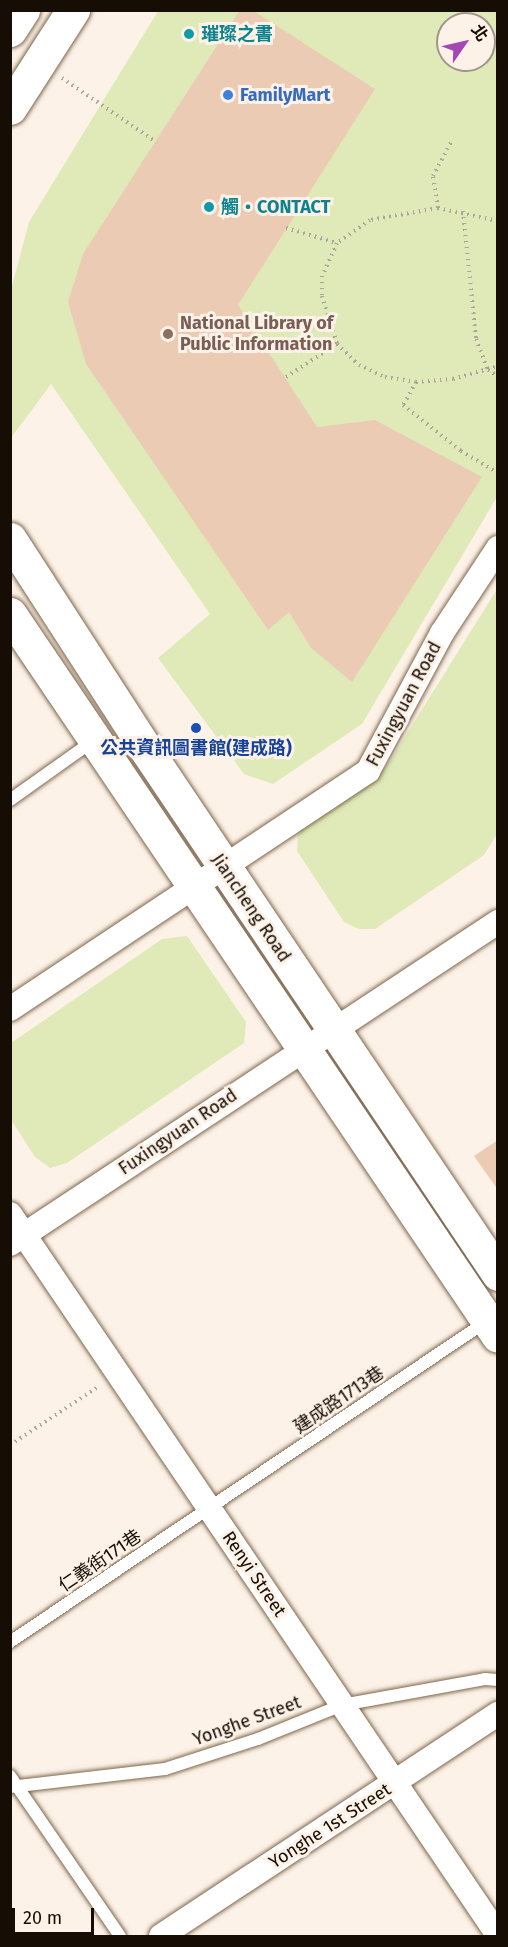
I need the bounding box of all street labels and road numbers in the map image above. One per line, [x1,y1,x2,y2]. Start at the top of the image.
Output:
street label: Fuxingyuan Road [362,638,446,770]
street label: Jiancheng Road [207,850,295,966]
street label: Fuxingyuan Road [115,1084,241,1180]
street label: 建成路1713巷 [290,1362,388,1438]
street label: 仁義街171巷 [54,1525,146,1597]
street label: Renyi Street [218,1527,290,1621]
street label: Yonghe Street [190,1691,304,1751]
street label: Yonghe 1st Street [265,1779,395,1873]

